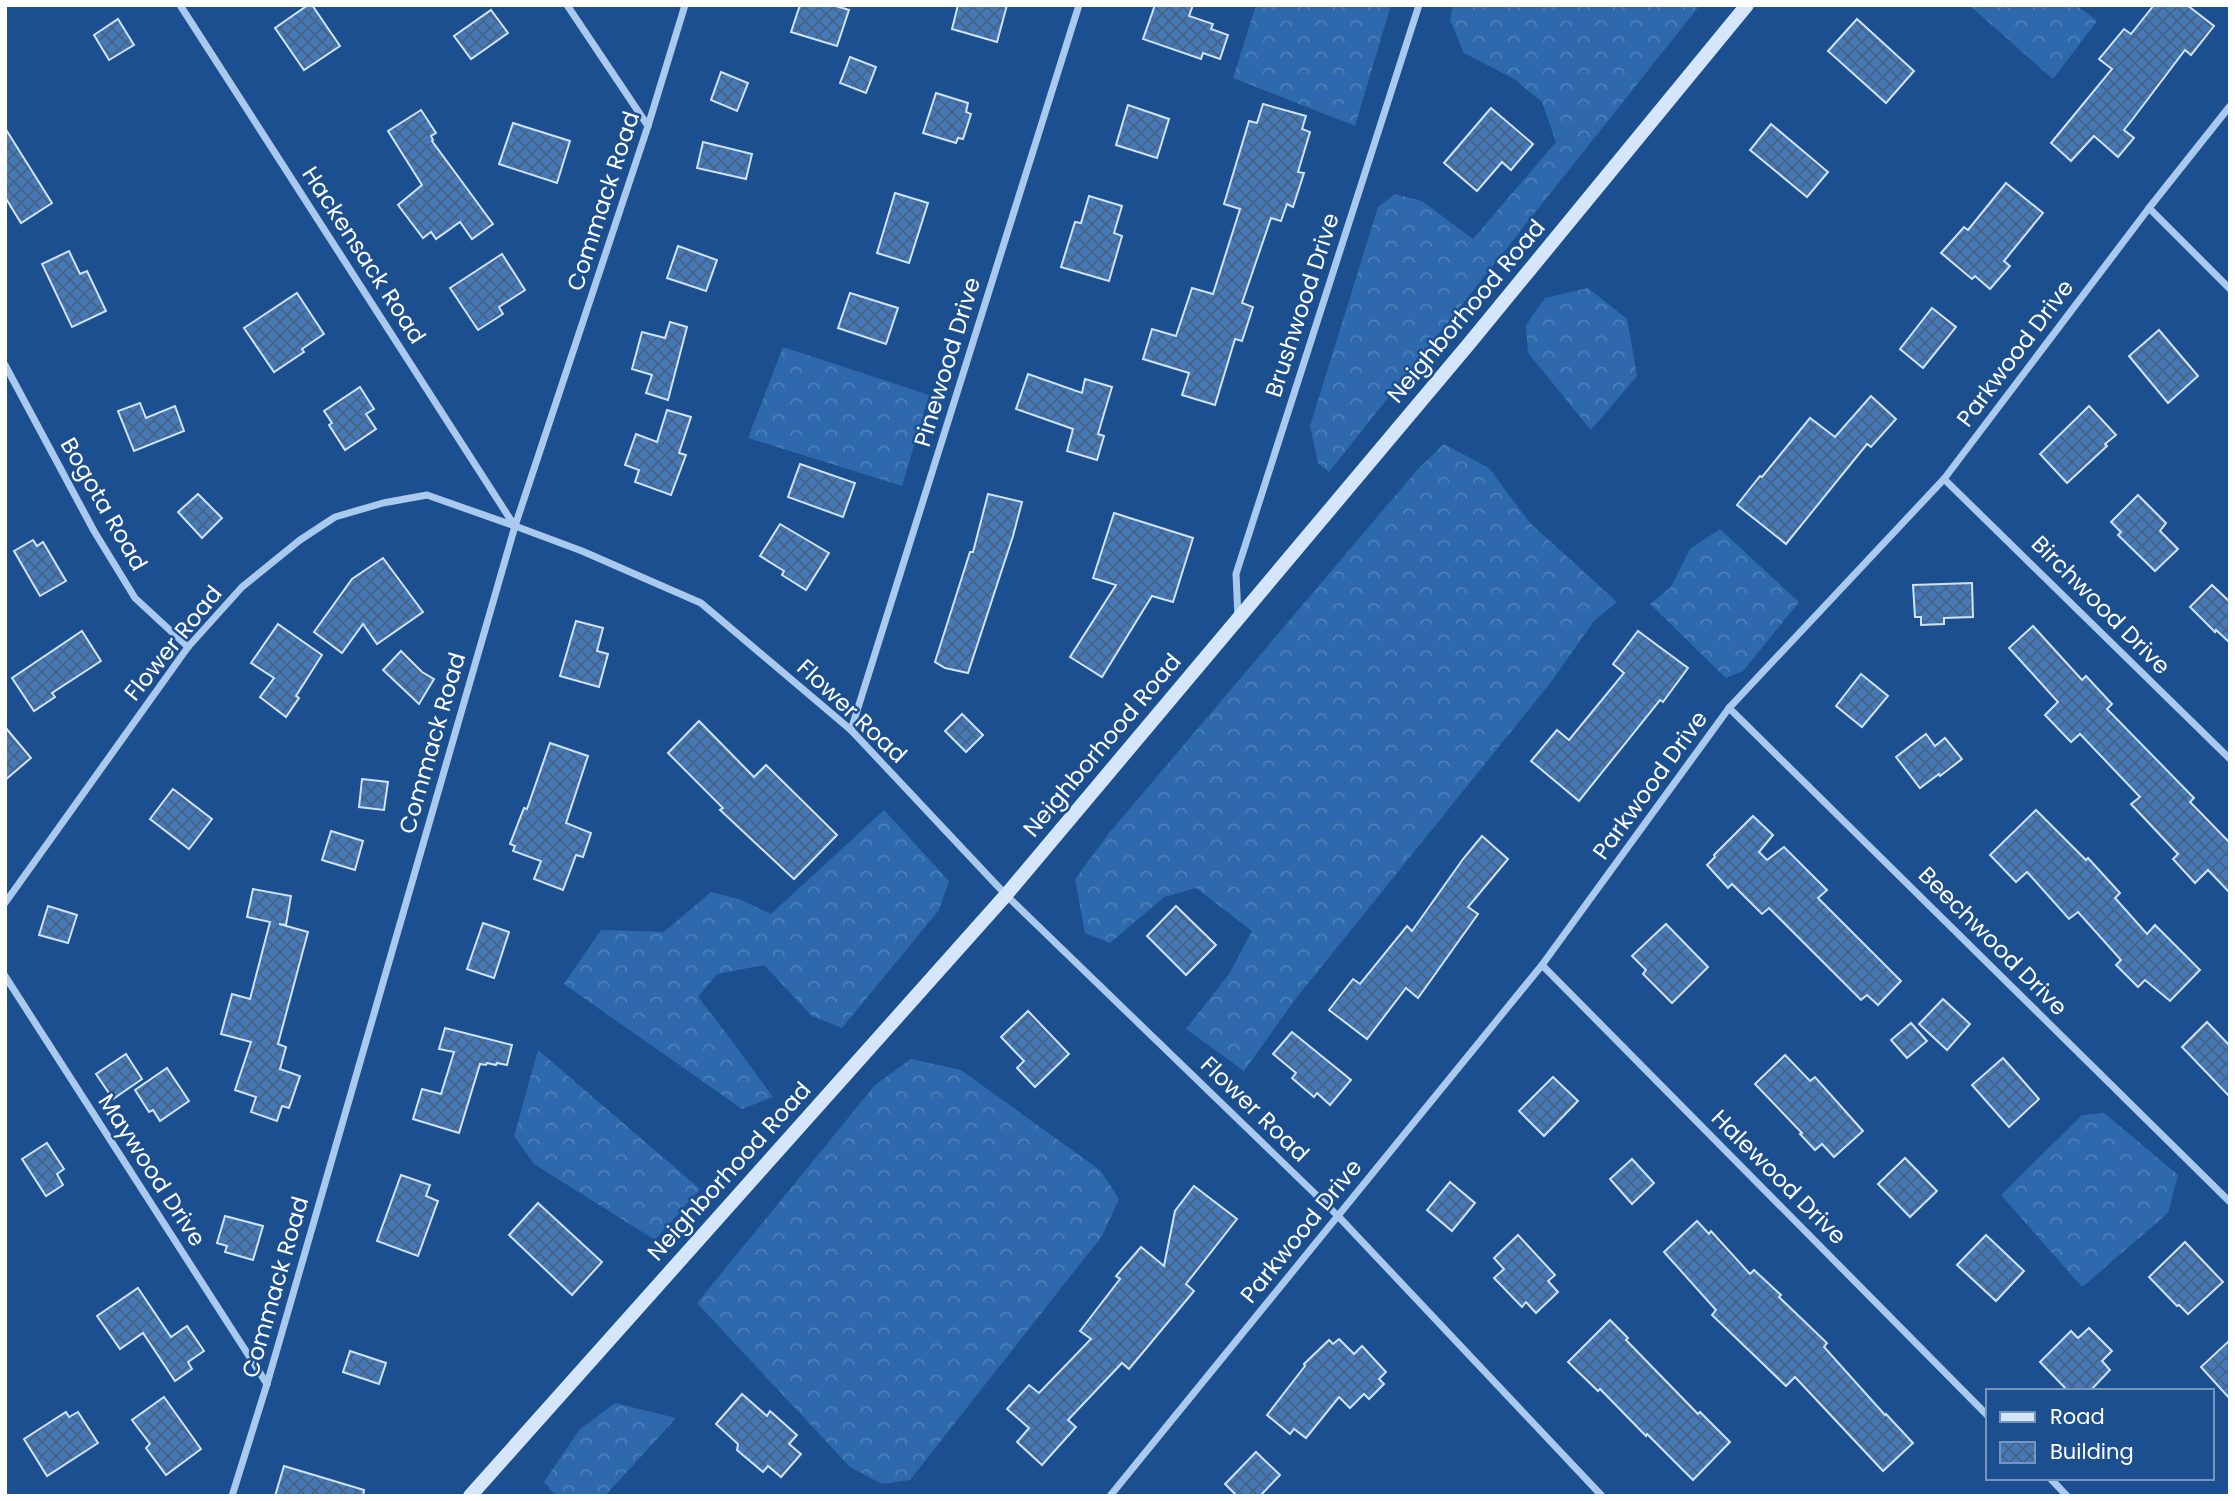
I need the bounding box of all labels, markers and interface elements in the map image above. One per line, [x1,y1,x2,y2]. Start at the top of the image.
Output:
street label: Commack Road [559,107,647,295]
street label: Hackensack Road [295,160,433,350]
street label: Brushwood Drive [1257,209,1347,401]
street label: Neighborhood Road [1380,212,1552,410]
street label: Pinewood Drive [906,273,988,451]
street label: Parkwood Drive [1949,273,2081,433]
street label: Bogota Road [53,432,155,576]
street label: Birchwood Drive [2024,528,2178,682]
street label: Flower Road [117,579,229,707]
street label: Neighborhood Road [1016,646,1188,844]
street label: Commack Road [391,649,473,837]
street label: Flower Road [790,652,914,770]
street label: Parkwood Drive [1585,704,1715,866]
street label: Beechwood Drive [1911,859,2075,1023]
street label: Flower Road [1194,1049,1316,1169]
street label: Neighborhood Road [640,1075,818,1267]
street label: Maywood Drive [91,1088,213,1252]
street label: Halewood Drive [1704,1102,1854,1252]
street label: Parkwood Drive [1233,1152,1369,1310]
street label: Commack Road [234,1193,316,1381]
legend [1986,1389,2214,1480]
text: Road [2050,1402,2105,1431]
text: Building [2050,1437,2134,1466]

